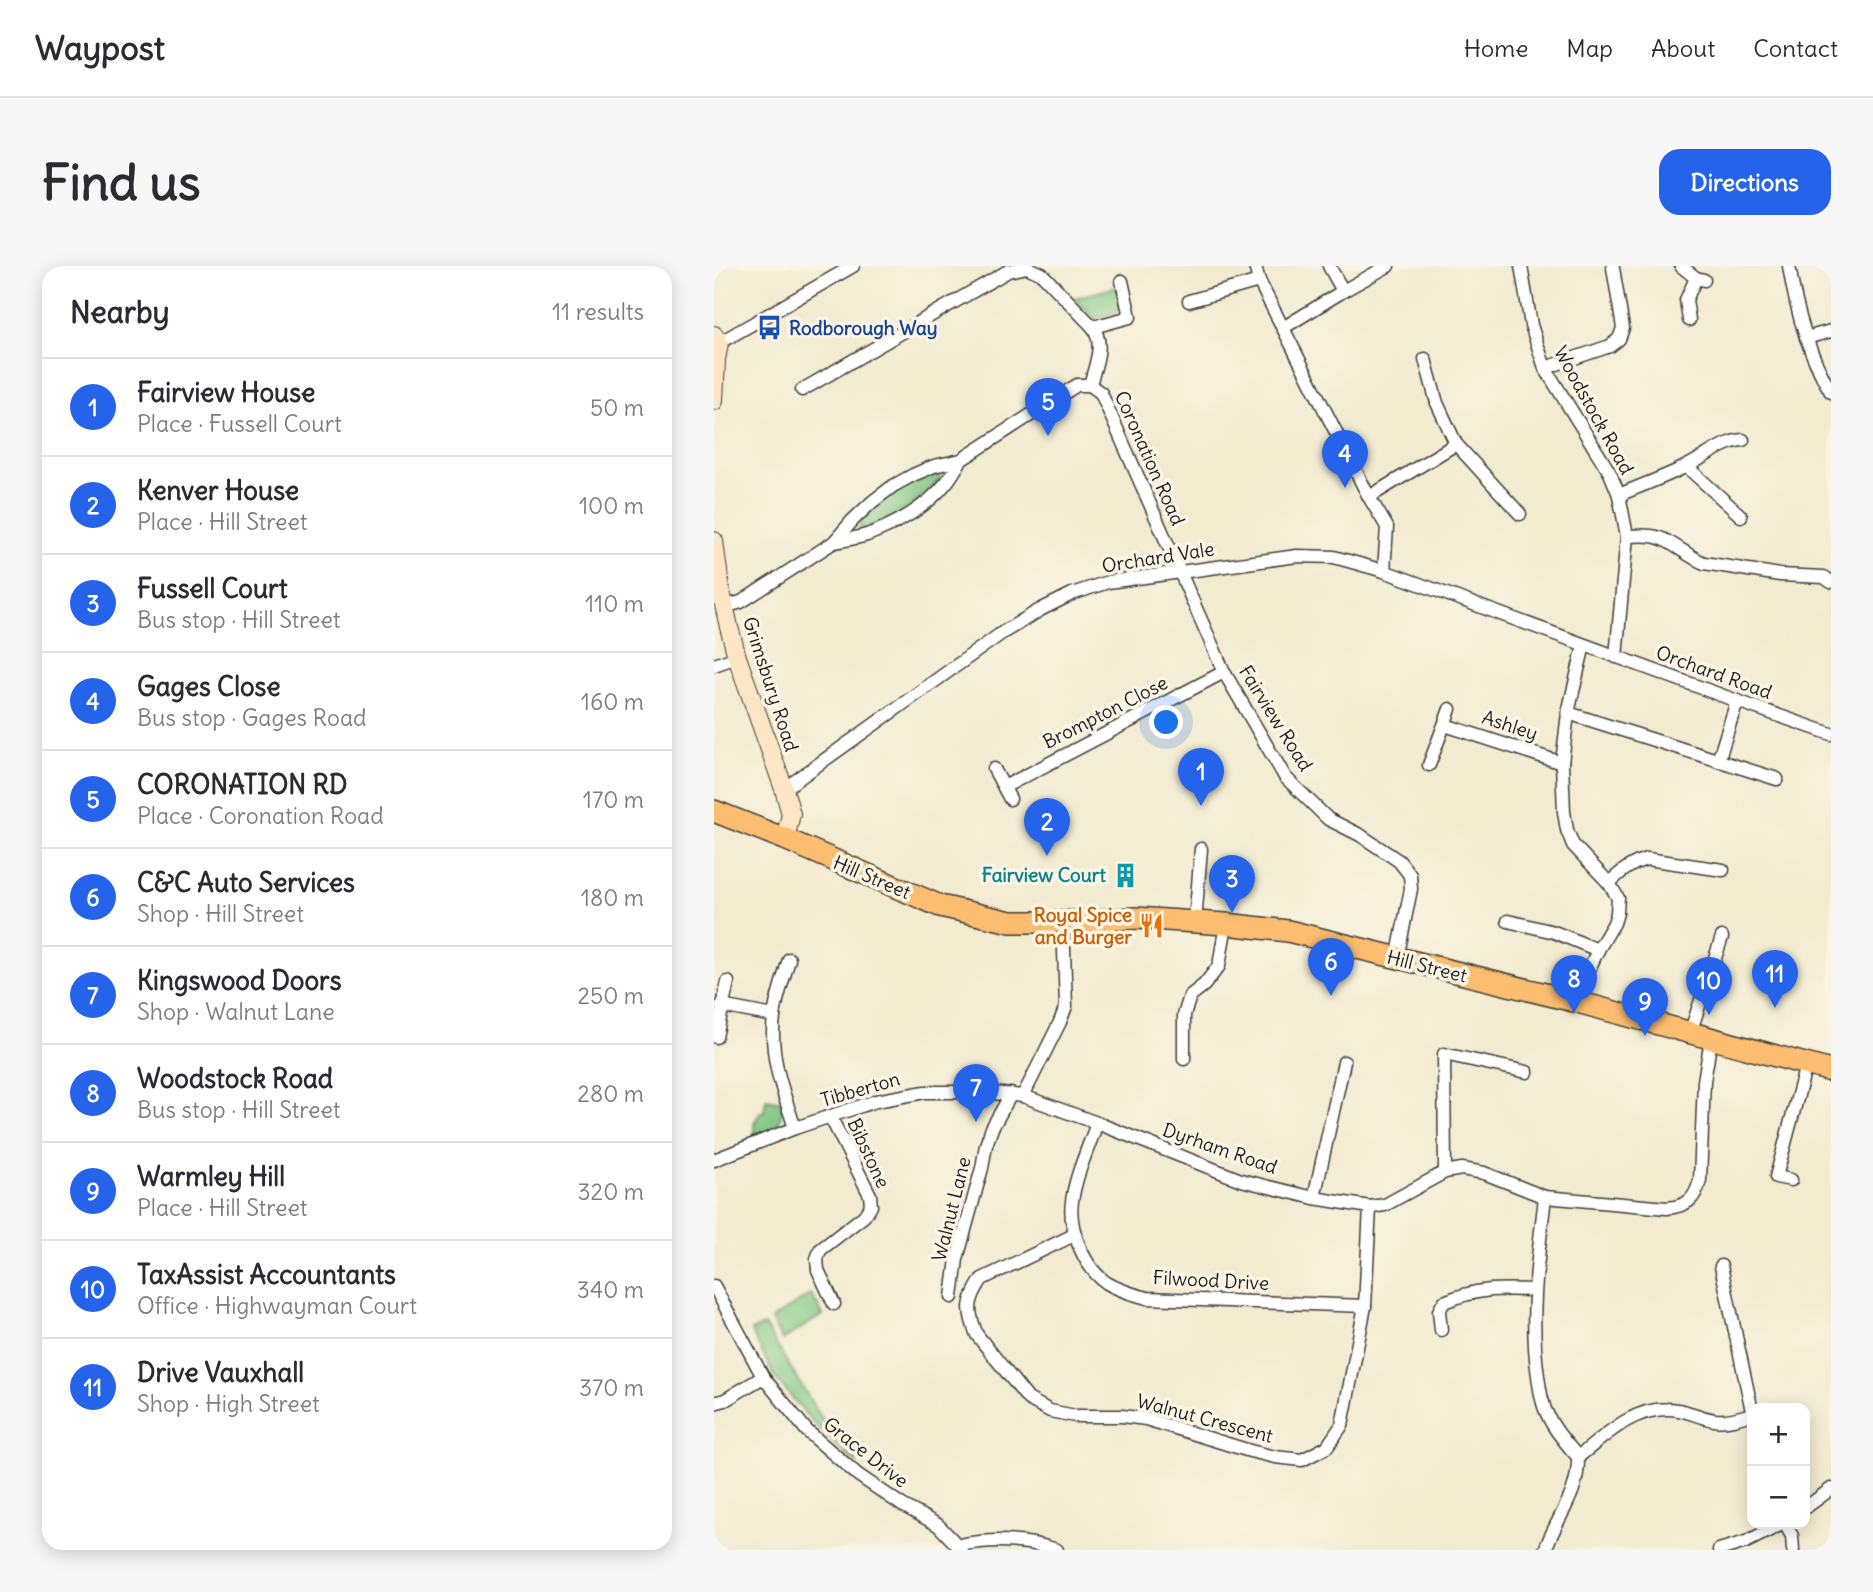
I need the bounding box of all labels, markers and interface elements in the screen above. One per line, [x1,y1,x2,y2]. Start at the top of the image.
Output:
text: Waypost [35,27,165,69]
text: Home [1464,33,1528,63]
text: Map [1566,33,1613,63]
text: About [1651,33,1715,63]
text: Contact [1753,33,1838,63]
button: Directions [1659,149,1831,215]
text: Find us [42,152,200,213]
text: Nearby [70,293,170,331]
text: 11 results [552,297,644,326]
bus stop icon: Rodborough Way [755,314,783,342]
place label: Rodborough Way [789,316,938,340]
street label: Woodstock Road [1549,342,1639,478]
text: Fairview House [137,376,315,409]
pin: 5 [1025,378,1071,436]
street label: Coronation Road [1110,387,1190,529]
text: 1 [88,393,98,422]
text: 50 m [590,393,644,422]
text: Place · Fussell Court [137,409,342,438]
pin: 4 [1322,430,1368,488]
text: Kenver House [137,474,299,507]
text: 2 [87,491,99,520]
text: 100 m [579,491,644,520]
text: Place · Hill Street [137,507,308,536]
street label: Orchard Vale [1100,536,1216,578]
text: Fussell Court [137,572,287,605]
text: 3 [86,589,100,618]
text: 110 m [585,589,644,618]
text: Bus stop · Hill Street [137,605,341,634]
street label: Grimsbury Road [738,614,804,754]
street label: Orchard Road [1653,640,1775,704]
street label: Fairview Road [1234,661,1318,775]
text: Gages Close [137,670,280,703]
street label: Brompton Close [1039,670,1171,754]
text: 4 [86,687,100,716]
text: 160 m [581,687,644,716]
text: Bus stop · Gages Road [137,703,367,732]
your location [1149,705,1183,739]
street label: Ashley [1479,705,1541,745]
pin: 1 [1178,748,1224,806]
text: CORONATION RD [137,768,347,801]
text: 5 [86,785,100,814]
text: 170 m [583,785,644,814]
pin: 2 [1024,798,1070,856]
text: Place · Coronation Road [137,801,384,830]
street label: Hill Street [830,850,914,904]
pin: 3 [1209,855,1255,913]
building icon: Fairview Court [1112,861,1140,889]
place label: Fairview Court [982,863,1107,887]
text: C&C Auto Services [137,866,355,899]
text: 6 [86,883,100,912]
text: 180 m [581,883,644,912]
text: Shop · Hill Street [137,899,304,928]
place label: Royal Spice and Burger [1034,903,1132,949]
restaurant icon: Royal Spice and Burger [1138,912,1166,940]
pin: 6 [1308,938,1354,996]
street label: Hill Street [1384,944,1470,988]
pin: 11 [1752,950,1798,1008]
pin: 8 [1551,955,1597,1013]
pin: 10 [1686,957,1732,1015]
text: Kingswood Doors [137,964,342,997]
pin: 9 [1622,978,1668,1036]
text: 7 [87,981,99,1010]
text: 250 m [577,981,644,1010]
text: Shop · Walnut Lane [137,997,335,1026]
text: Woodstock Road [137,1062,333,1095]
pin: 7 [953,1064,999,1122]
street label: Tibberton [818,1066,902,1112]
text: 8 [86,1079,100,1108]
text: 280 m [577,1079,644,1108]
text: Bus stop · Hill Street [137,1095,341,1124]
street label: Bibstone [842,1114,896,1192]
street label: Dyrham Road [1160,1117,1280,1179]
street label: Walnut Lane [926,1154,976,1264]
text: Warmley Hill [137,1160,285,1193]
text: 9 [86,1177,100,1206]
text: 320 m [578,1177,644,1206]
text: Place · Hill Street [137,1193,308,1222]
text: TaxAssist Accountants [137,1258,396,1291]
street label: Filwood Drive [1152,1265,1270,1295]
text: 10 [81,1275,105,1304]
text: 340 m [577,1275,644,1304]
text: Office · Highwayman Court [137,1291,417,1320]
text: Drive Vauxhall [137,1356,304,1389]
text: 11 [84,1373,102,1402]
text: 370 m [579,1373,644,1402]
street label: Walnut Crescent [1134,1388,1276,1448]
text: Shop · High Street [137,1389,320,1418]
map controls [1747,1403,1810,1529]
button: + [1747,1403,1810,1466]
street label: Grace Drive [819,1411,913,1493]
button: − [1747,1466,1810,1529]

